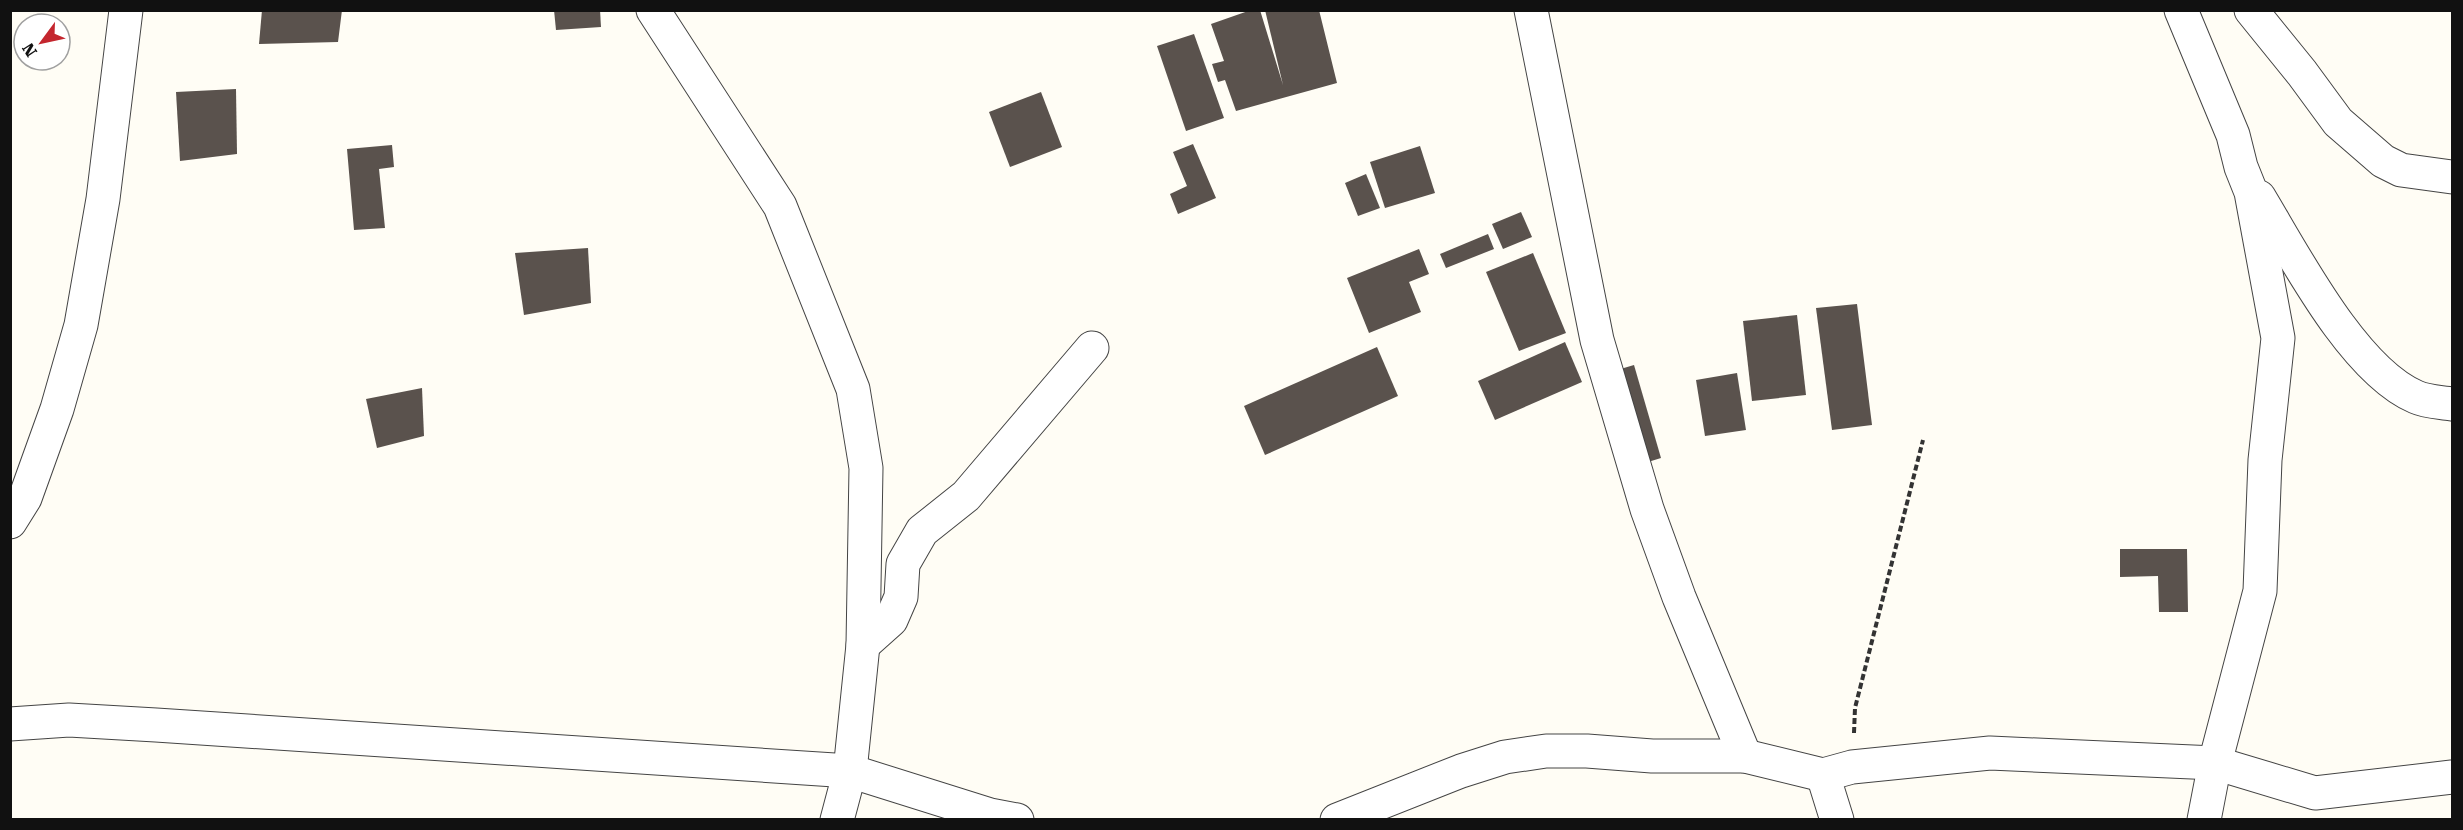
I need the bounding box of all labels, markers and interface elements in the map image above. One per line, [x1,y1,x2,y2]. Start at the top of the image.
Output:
north arrow [12,12,72,72]
text: N [19,40,41,60]

